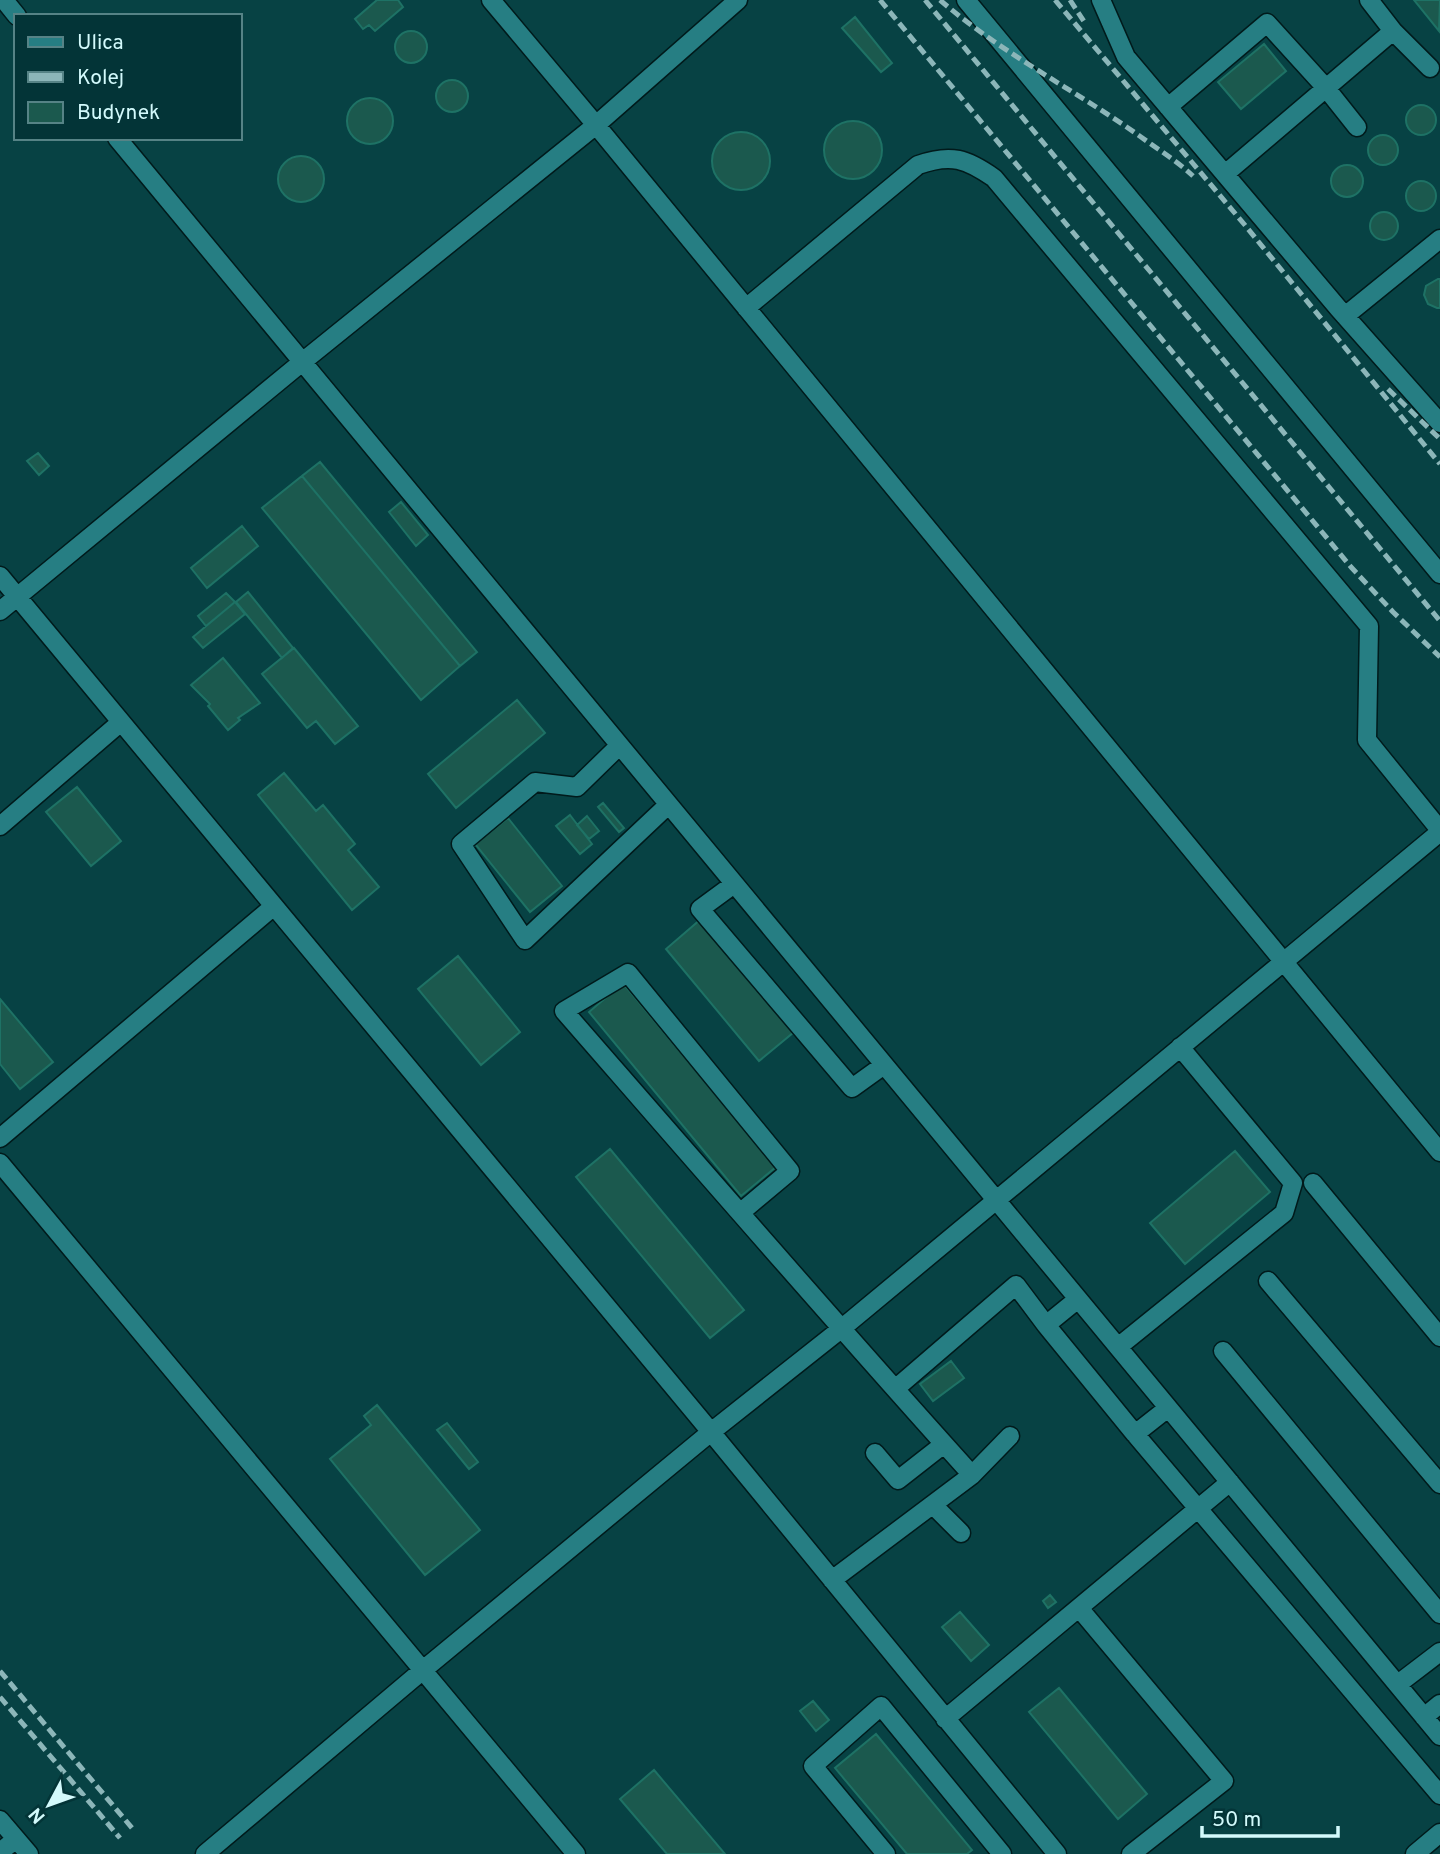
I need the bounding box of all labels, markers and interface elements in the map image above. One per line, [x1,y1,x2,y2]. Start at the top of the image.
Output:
legend [14,14,242,140]
text: Ulica [77,30,124,57]
text: Kolej [77,65,124,92]
text: Budynek [77,100,160,127]
north arrow [14,1770,84,1840]
scale bar [1202,1794,1338,1838]
text: N [24,1802,51,1828]
text: 50 m [1212,1807,1261,1834]

